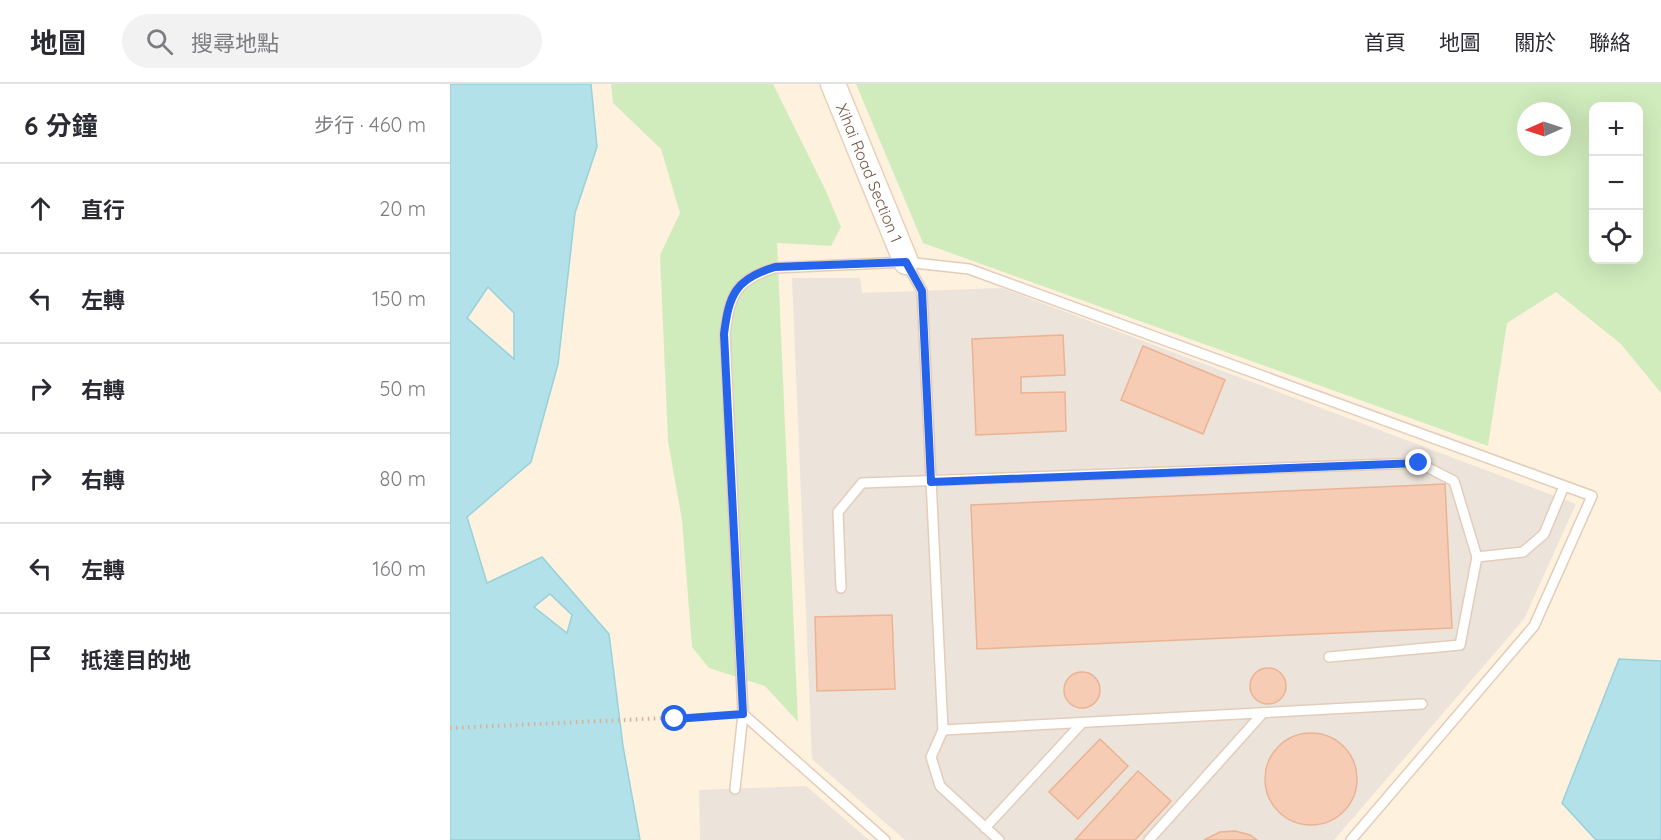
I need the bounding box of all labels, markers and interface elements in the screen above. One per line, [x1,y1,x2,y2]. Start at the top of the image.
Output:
search box [122,14,542,68]
text: 地圖 [30,25,86,60]
icon: search [143,25,176,58]
text: 搜尋地點 [191,29,279,57]
text: 首頁 [1364,29,1406,55]
text: 地圖 [1439,29,1481,55]
text: 關於 [1514,29,1556,55]
text: 聯絡 [1589,29,1631,55]
street label: Xihai Road Section 1 [832,100,907,245]
north arrow [1517,102,1571,156]
map controls [1589,102,1643,264]
button: + [1589,102,1643,156]
text: 6 分鐘 [24,109,98,142]
text: 步行 · 460 m [314,112,426,137]
button: − [1589,156,1643,210]
icon: ahead [24,192,57,225]
text: 直行 [81,196,125,224]
text: 20 m [379,196,426,221]
button: locate [1589,210,1643,264]
icon: left [24,282,57,315]
text: 左轉 [81,286,125,314]
text: 150 m [372,286,426,311]
icon: right [24,372,57,405]
text: 右轉 [81,376,125,404]
text: 50 m [380,376,426,401]
route end [1405,449,1431,475]
icon: right [24,462,57,495]
text: 右轉 [81,466,125,494]
text: 80 m [380,466,426,491]
icon: left [24,552,57,585]
text: 左轉 [81,556,125,584]
text: 160 m [372,556,426,581]
icon: arrive [24,642,57,675]
text: 抵達目的地 [81,646,191,674]
route start [661,705,687,731]

